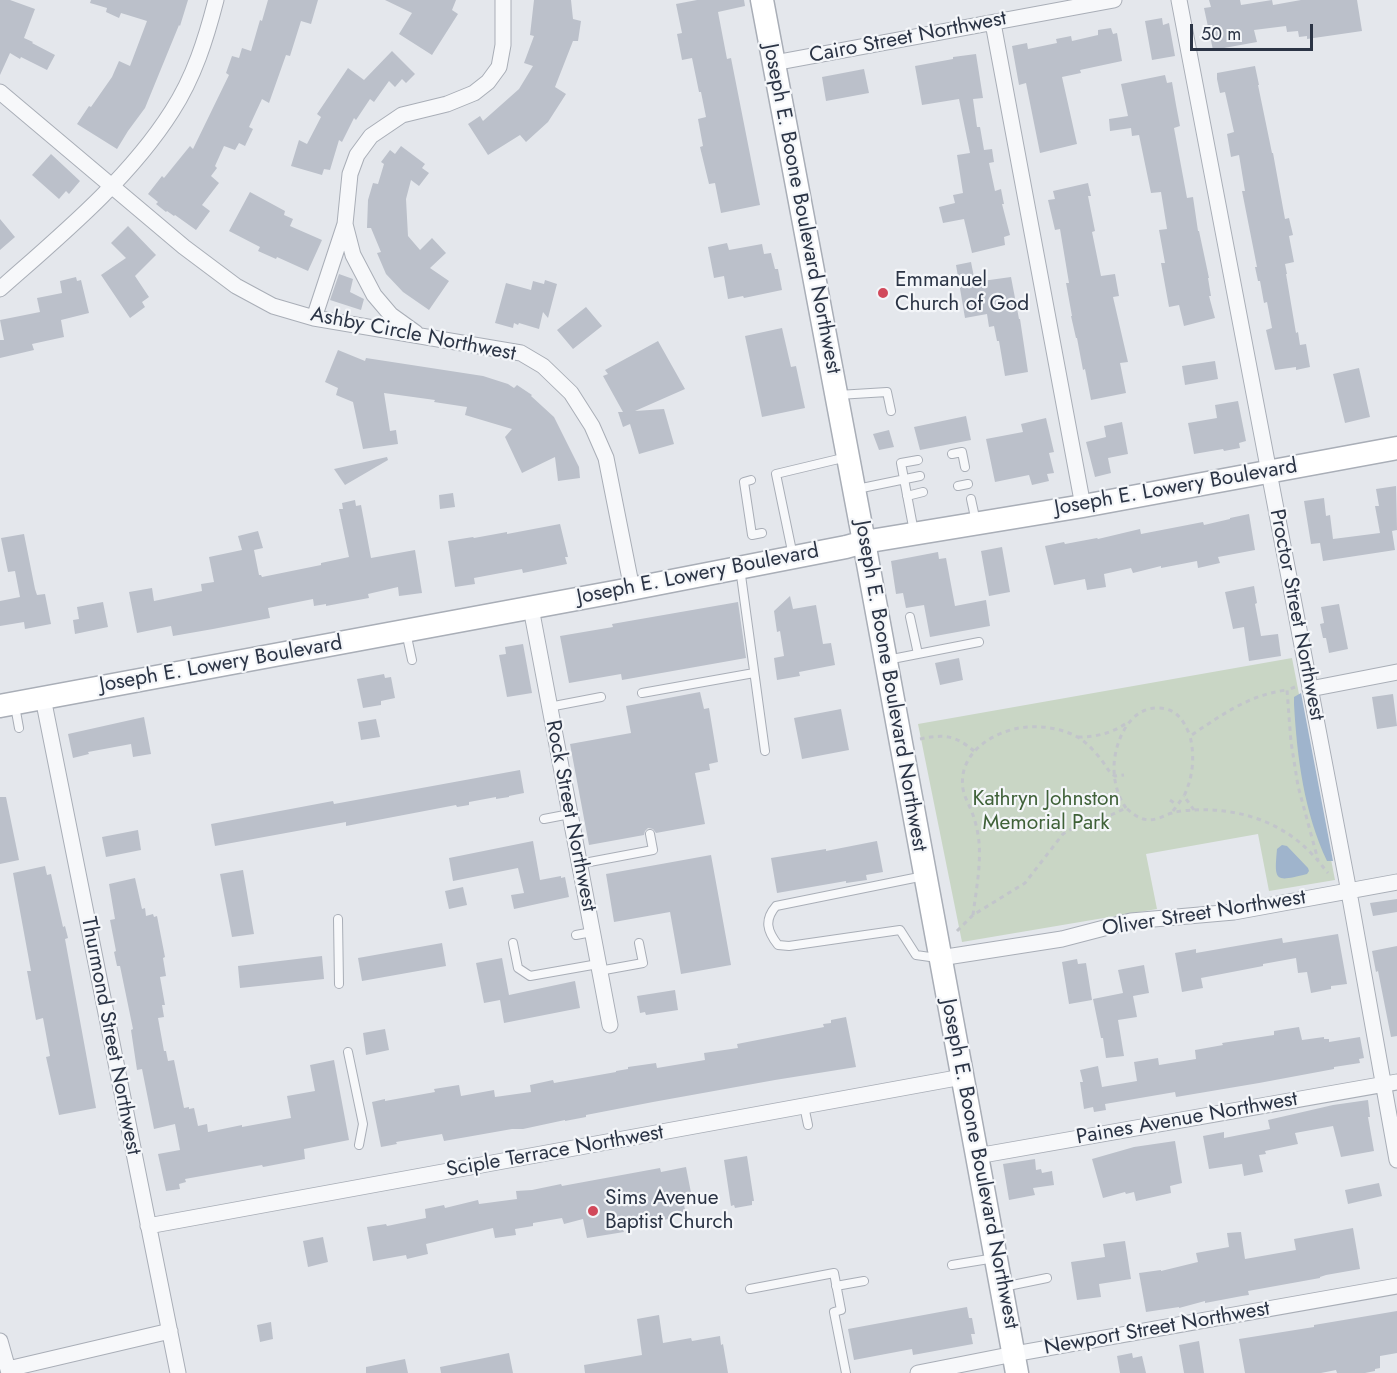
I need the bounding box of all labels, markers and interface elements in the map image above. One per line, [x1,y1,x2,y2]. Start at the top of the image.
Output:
street label: Cairo Street Northwest [807,7,1009,69]
scale bar [1193,12,1316,50]
text: 50 m [1201,21,1241,47]
street label: Joseph E. Boone Boulevard Northwest [757,42,845,376]
place label: Emmanuel Church of God [895,268,1029,318]
marker: Emmanuel Church of God [876,286,890,300]
street label: Ashby Circle Northwest [308,303,518,367]
street label: Joseph E. Lowery Boulevard [1053,454,1299,522]
street label: Proctor Street Northwest [1263,507,1329,723]
street label: Joseph E. Boone Boulevard Northwest [848,519,932,853]
street label: Joseph E. Lowery Boulevard [575,539,821,611]
street label: Joseph E. Lowery Boulevard [98,631,344,699]
street label: Rock Street Northwest [539,718,601,914]
park label: Kathryn Johnston Memorial Park [973,787,1119,837]
street label: Oliver Street Northwest [1100,885,1308,943]
street label: Thurmond Street Northwest [75,915,145,1157]
street label: Joseph E. Boone Boulevard Northwest [935,997,1023,1331]
street label: Paines Avenue Northwest [1075,1087,1299,1151]
street label: Sciple Terrace Northwest [444,1120,666,1184]
place label: Sims Avenue Baptist Church [605,1186,733,1236]
marker: Sims Avenue Baptist Church [586,1204,600,1218]
street label: Newport Street Northwest [1042,1297,1272,1361]

